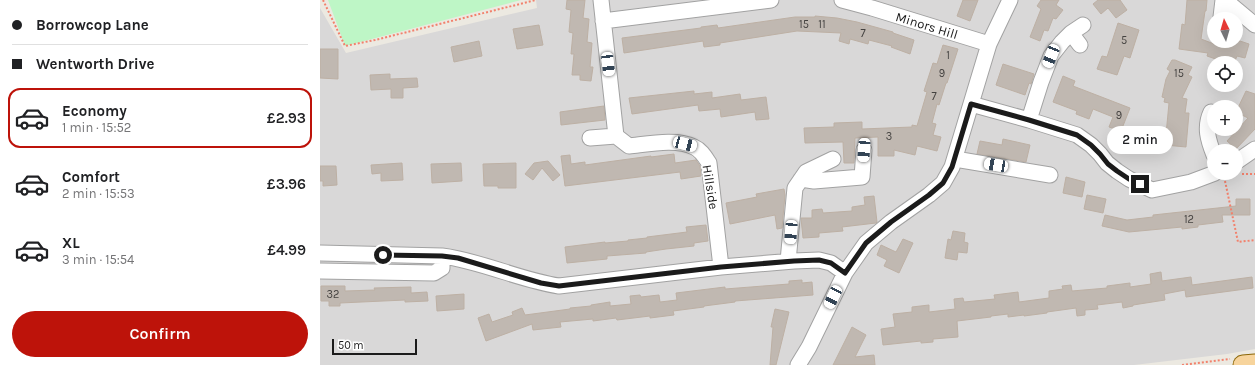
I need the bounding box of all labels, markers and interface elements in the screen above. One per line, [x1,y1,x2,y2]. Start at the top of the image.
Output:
street label: Minors Hill [894,9,960,42]
north arrow [1207,12,1243,48]
map controls [1207,12,1243,180]
text: Borrowcop Lane [36,16,149,34]
house number: 15 [799,18,809,31]
house number: 11 [818,18,826,31]
house number: 7 [860,27,866,40]
house number: 5 [1121,34,1127,47]
car [1041,43,1061,69]
house number: 1 [946,49,950,62]
car [601,51,615,77]
text: Wentworth Drive [36,55,154,73]
button: locate [1207,56,1243,92]
house number: 9 [939,67,945,80]
house number: 15 [1174,67,1184,80]
house number: 7 [931,90,937,103]
icon: car [14,100,50,136]
button: + [1207,100,1243,136]
text: Economy [62,102,127,120]
text: £2.93 [267,109,306,127]
house number: 9 [1116,109,1122,122]
text: 1 min · 15:52 [62,120,131,135]
callout: 2 min [1107,126,1173,154]
house number: 3 [886,130,892,143]
text: 2 min [1122,132,1158,147]
car [672,135,698,153]
car [857,138,871,162]
button: − [1207,144,1243,180]
car [983,157,1009,173]
street label: Hillside [700,164,721,211]
icon: car [14,166,50,202]
text: Comfort [62,168,120,186]
text: £3.96 [267,175,306,193]
route end [1131,175,1149,193]
text: 2 min · 15:53 [62,186,135,201]
house number: 12 [1184,213,1194,226]
car [784,220,798,244]
icon: car [14,232,50,268]
text: XL [62,234,80,252]
text: £4.99 [267,241,306,259]
route start [374,246,392,264]
text: 3 min · 15:54 [62,252,134,267]
car [822,284,844,310]
house number: 32 [327,288,339,301]
button: Confirm [12,311,308,357]
scale bar [332,337,417,356]
text: 50 m [338,339,364,352]

